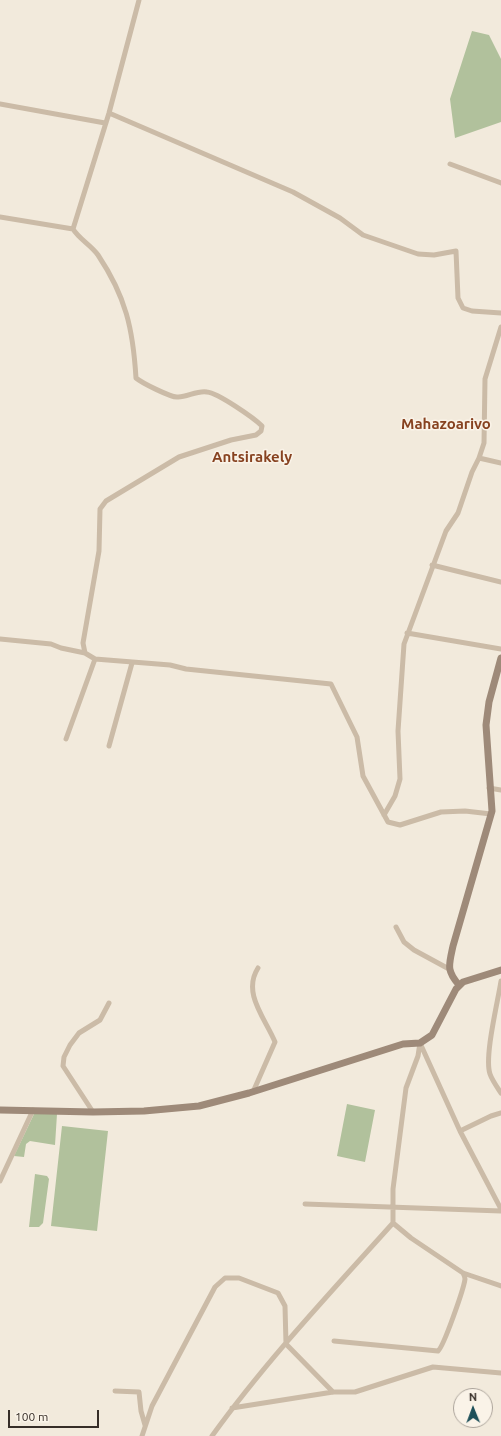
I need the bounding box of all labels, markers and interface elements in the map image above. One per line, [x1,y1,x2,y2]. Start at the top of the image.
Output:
district label: Mahazoarivo [401,415,491,433]
district label: Antsirakely [212,448,292,466]
north arrow [453,1388,493,1428]
text: N [469,1391,477,1403]
scale bar [10,1402,101,1428]
text: 100 m [15,1410,48,1423]

